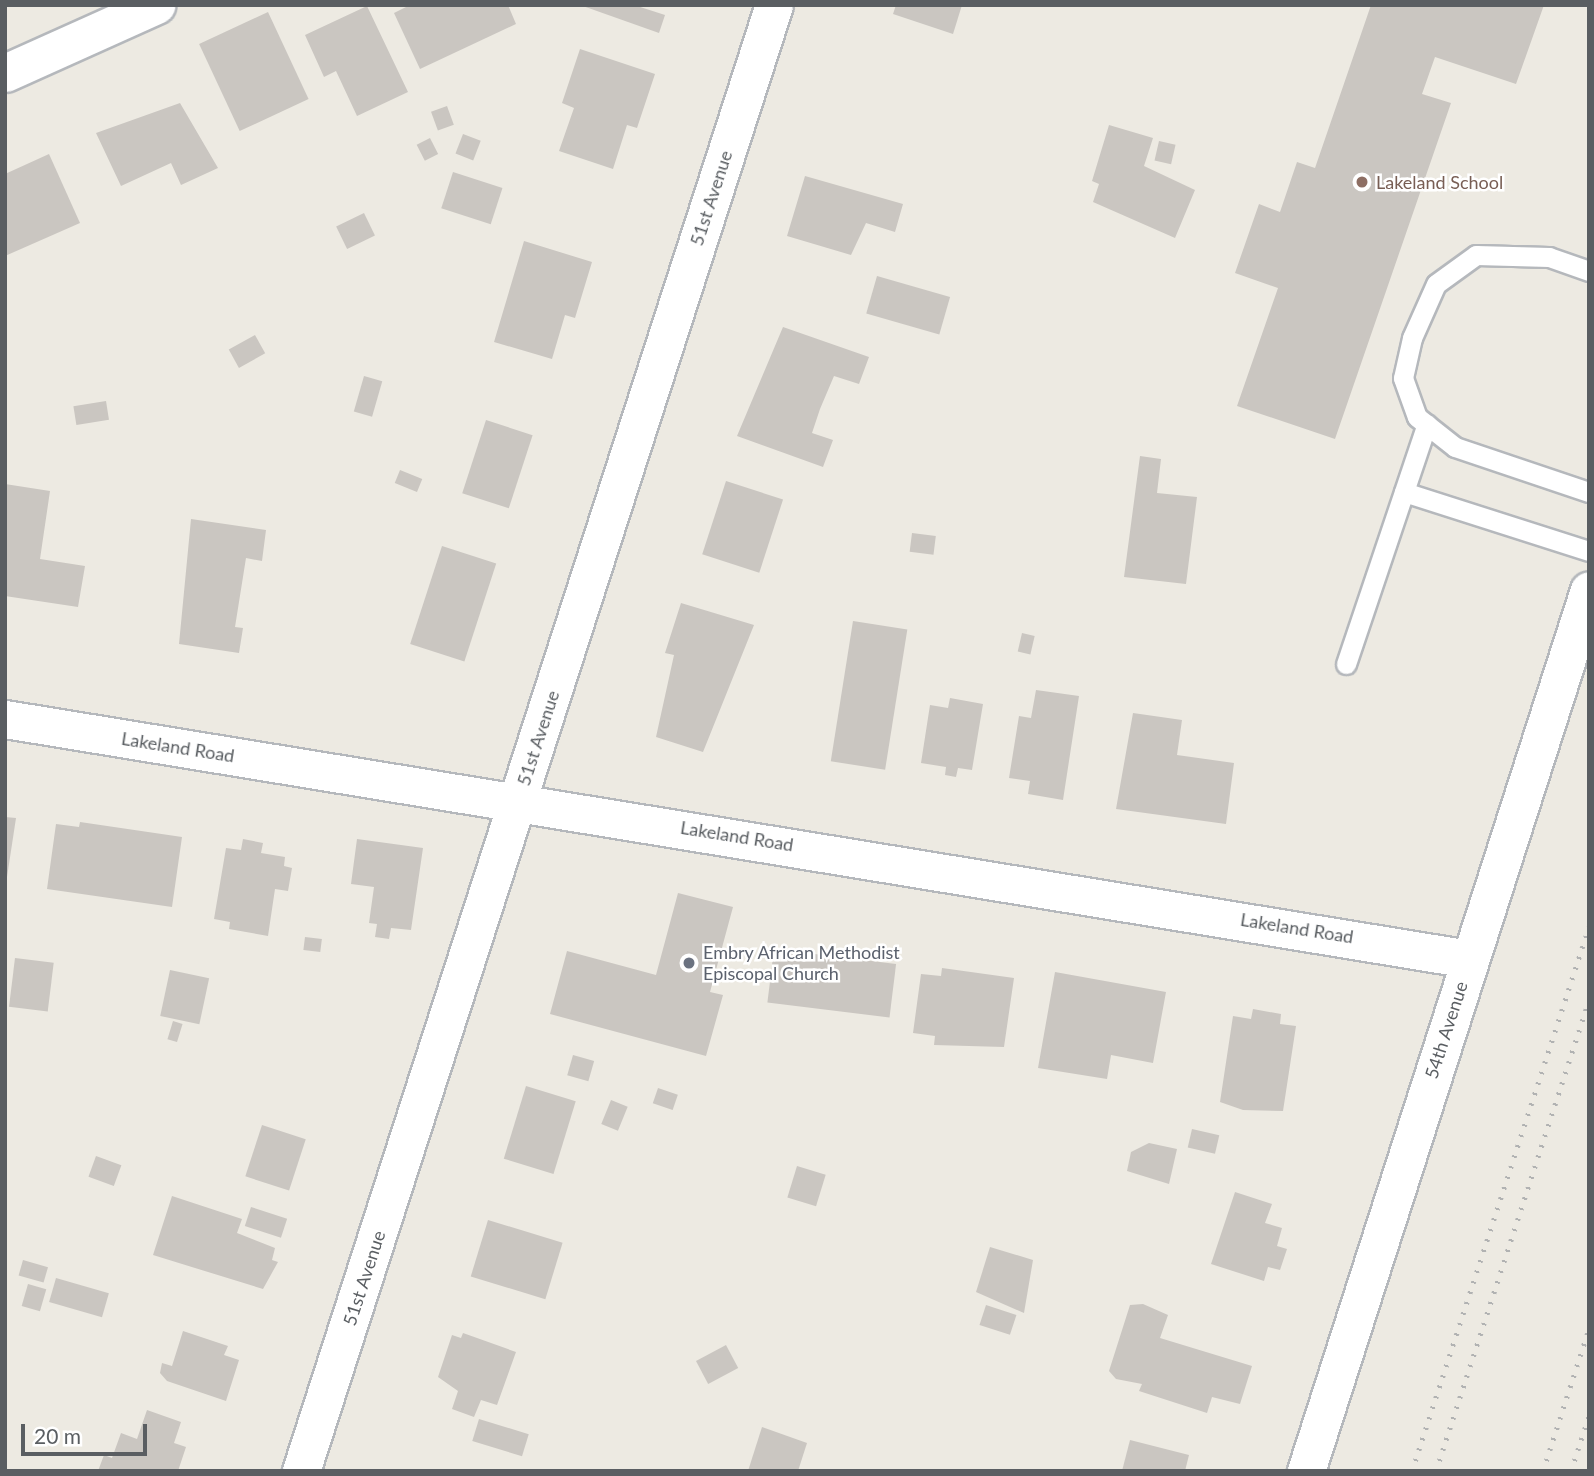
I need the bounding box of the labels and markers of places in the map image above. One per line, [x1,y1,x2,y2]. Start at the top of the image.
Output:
place label: Lakeland School [1376,171,1503,193]
marker: Lakeland School [1354,174,1370,190]
place label: Embry African Methodist Episcopal Church [703,942,901,984]
marker: Embry African Methodist Episcopal Church [681,955,697,971]

